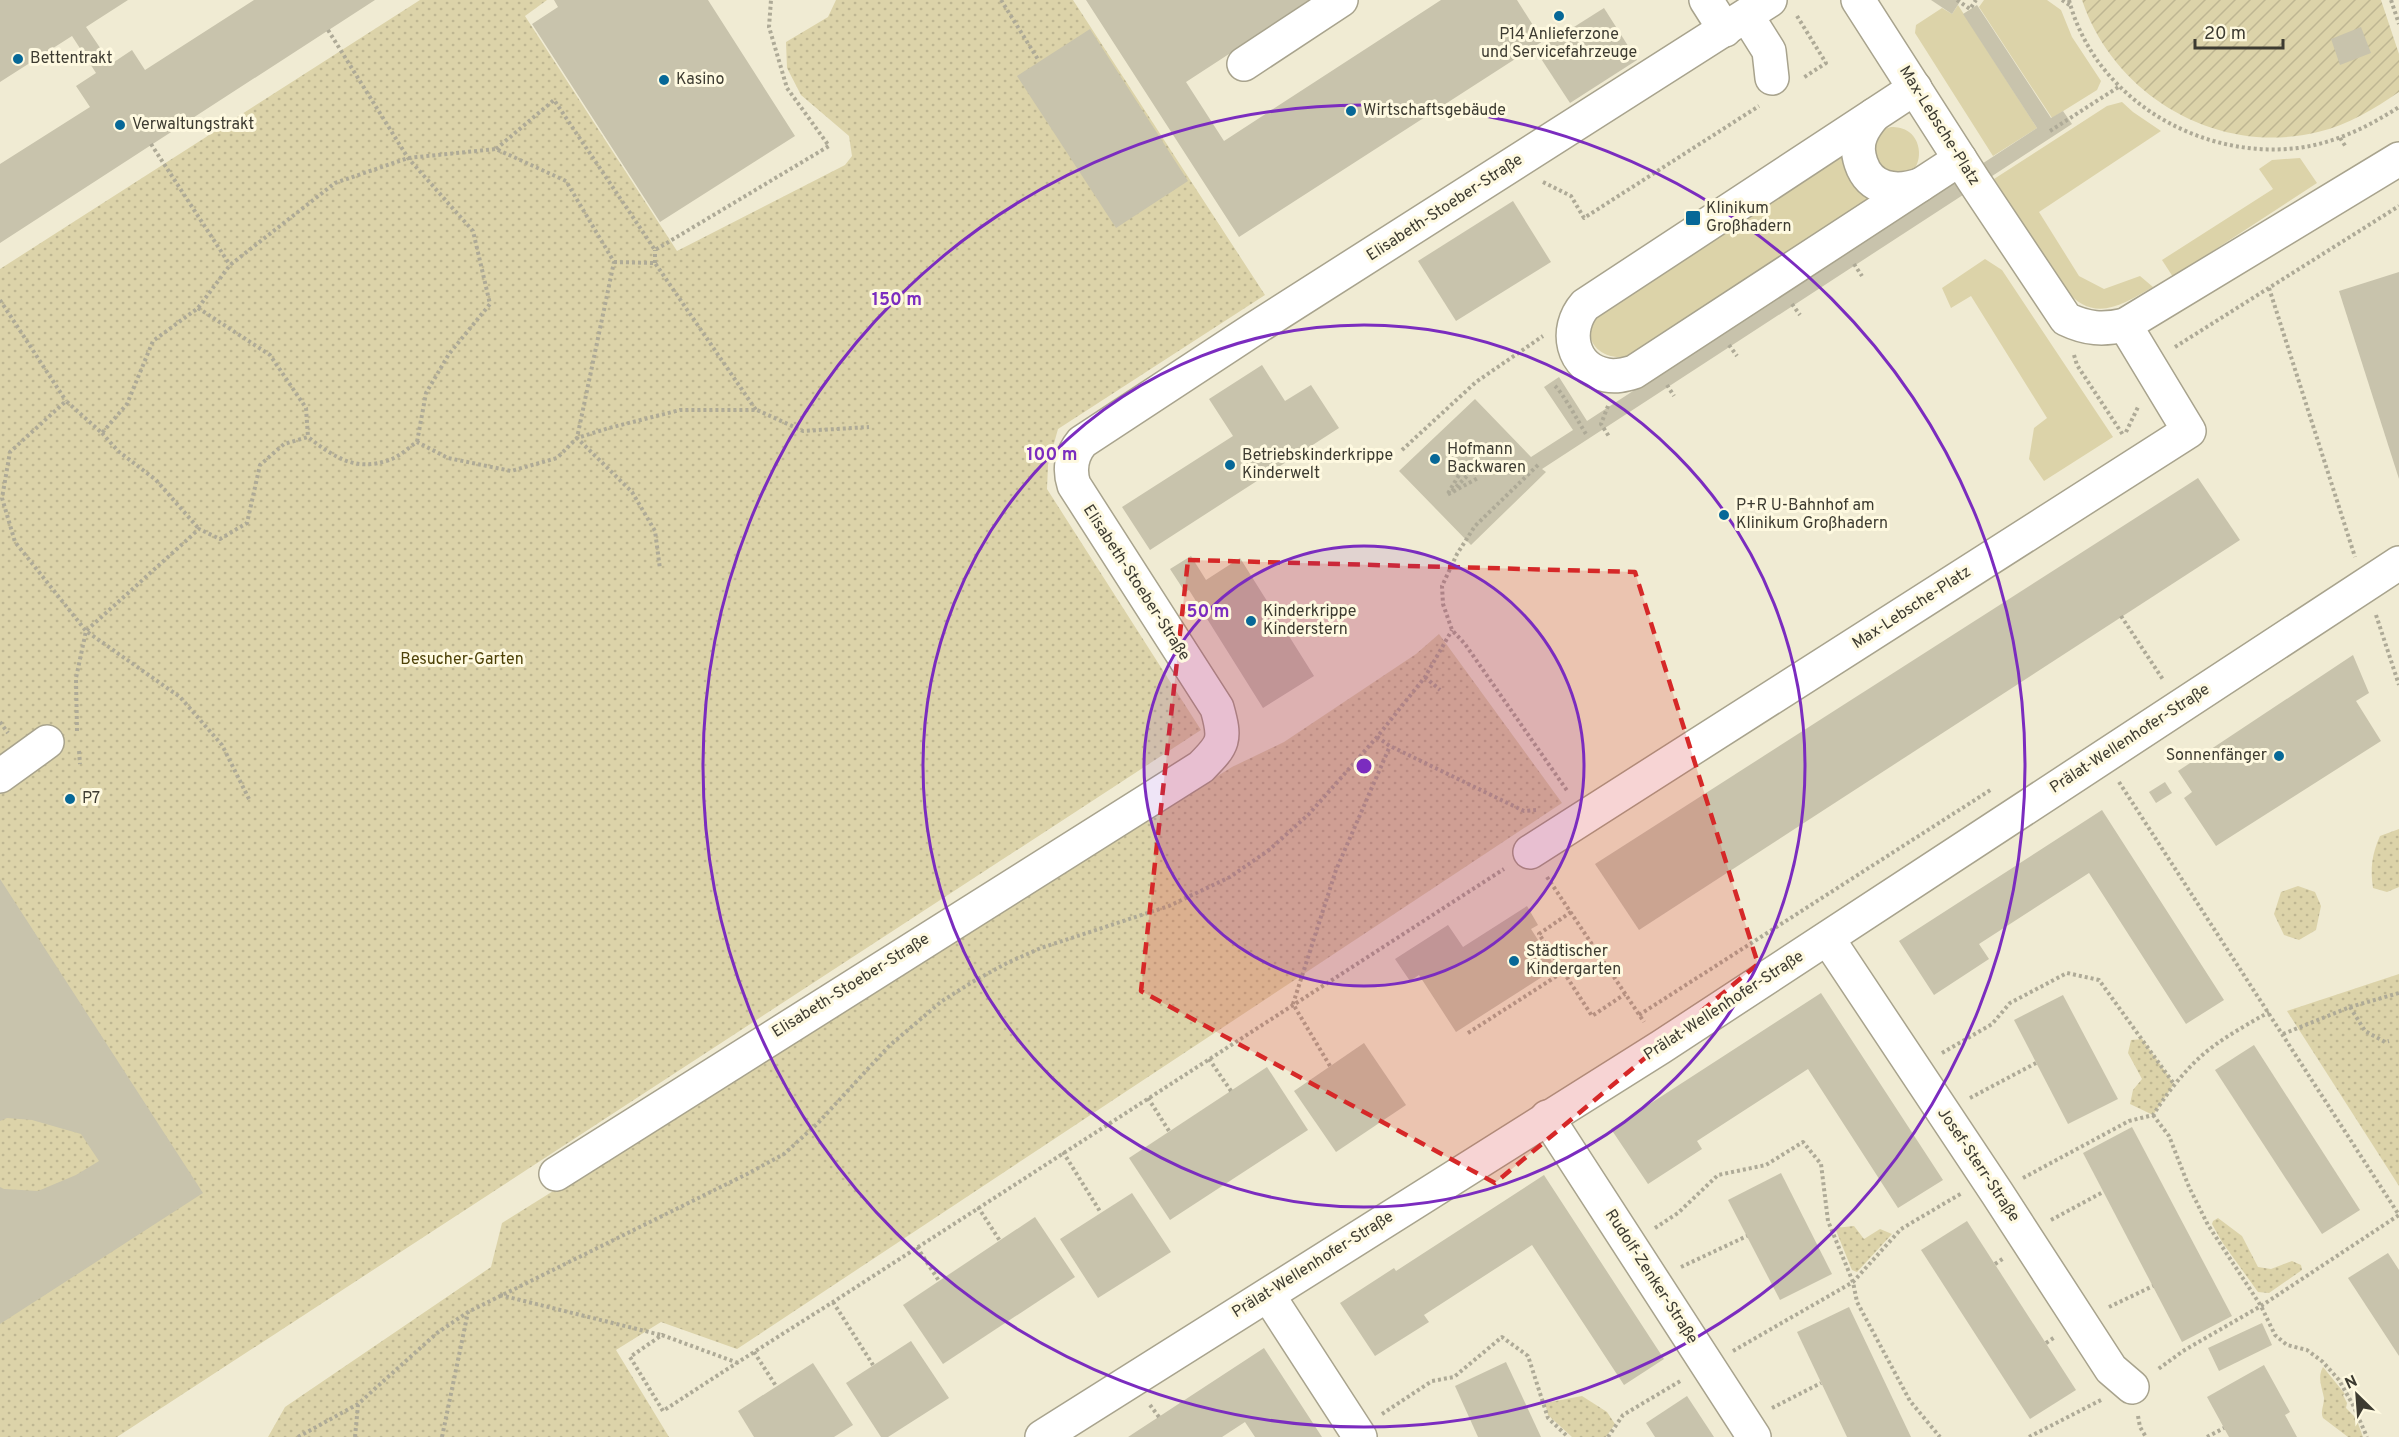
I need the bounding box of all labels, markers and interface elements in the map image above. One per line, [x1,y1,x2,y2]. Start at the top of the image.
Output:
marker: P14 Anlieferzone und Servicefahrzeuge [1552,9,1566,23]
scale bar [2195,12,2284,50]
text: 20 m [2204,23,2246,46]
place label: P14 Anlieferzone und Servicefahrzeuge [1481,25,1637,63]
place label: Bettentrakt [30,49,112,69]
marker: Bettentrakt [11,52,25,66]
street label: Max-Lebsche-Platz [1894,62,1984,190]
place label: Kasino [676,70,725,90]
marker: Kasino [657,73,671,87]
place label: Wirtschaftsgebäude [1363,101,1506,121]
marker: Wirtschaftsgebäude [1344,104,1358,118]
place label: Verwaltungstrakt [132,115,254,135]
marker: Verwaltungstrakt [113,118,127,132]
street label: Elisabeth-Stoeber-Straße [1363,150,1527,266]
place label: Klinikum Großhadern [1706,199,1791,237]
marker: Klinikum Großhadern [1684,209,1702,227]
text: 150 m [872,289,922,312]
place label: Hofmann Backwaren [1447,440,1526,478]
text: 100 m [1026,444,1078,467]
place label: Betriebskinderkrippe Kinderwelt [1242,446,1393,484]
marker: Hofmann Backwaren [1428,452,1442,466]
marker: Betriebskinderkrippe Kinderwelt [1223,458,1237,472]
place label: P+R U-Bahnhof am Klinikum Großhadern [1736,496,1888,534]
street label: Elisabeth-Stoeber-Straße [1078,501,1194,665]
marker: P+R U-Bahnhof am Klinikum Großhadern [1717,508,1731,522]
street label: Max-Lebsche-Platz [1849,562,1975,654]
text: 50 m [1186,601,1230,624]
place label: Kinderkrippe Kinderstern [1263,602,1356,640]
marker: Kinderkrippe Kinderstern [1244,614,1258,628]
park label: Besucher-Garten [400,650,524,670]
street label: Prälat-Wellenhofer-Straße [2046,680,2214,798]
place label: Sonnenfänger [2166,746,2267,766]
marker: Sonnenfänger [2272,749,2286,763]
centre of rings [1354,756,1374,776]
place label: P7 [82,789,100,809]
marker: P7 [63,792,77,806]
street label: Elisabeth-Stoeber-Straße [769,929,933,1043]
place label: Städtischer Kindergarten [1526,942,1621,980]
street label: Prälat-Wellenhofer-Straße [1640,947,1808,1065]
marker: Städtischer Kindergarten [1507,954,1521,968]
street label: Josef-Sterr-Straße [1932,1104,2024,1226]
street label: Rudolf-Zenker-Straße [1600,1206,1702,1348]
street label: Prälat-Wellenhofer-Straße [1229,1207,1397,1323]
north arrow [2327,1365,2387,1425]
text: N [2342,1372,2361,1395]

